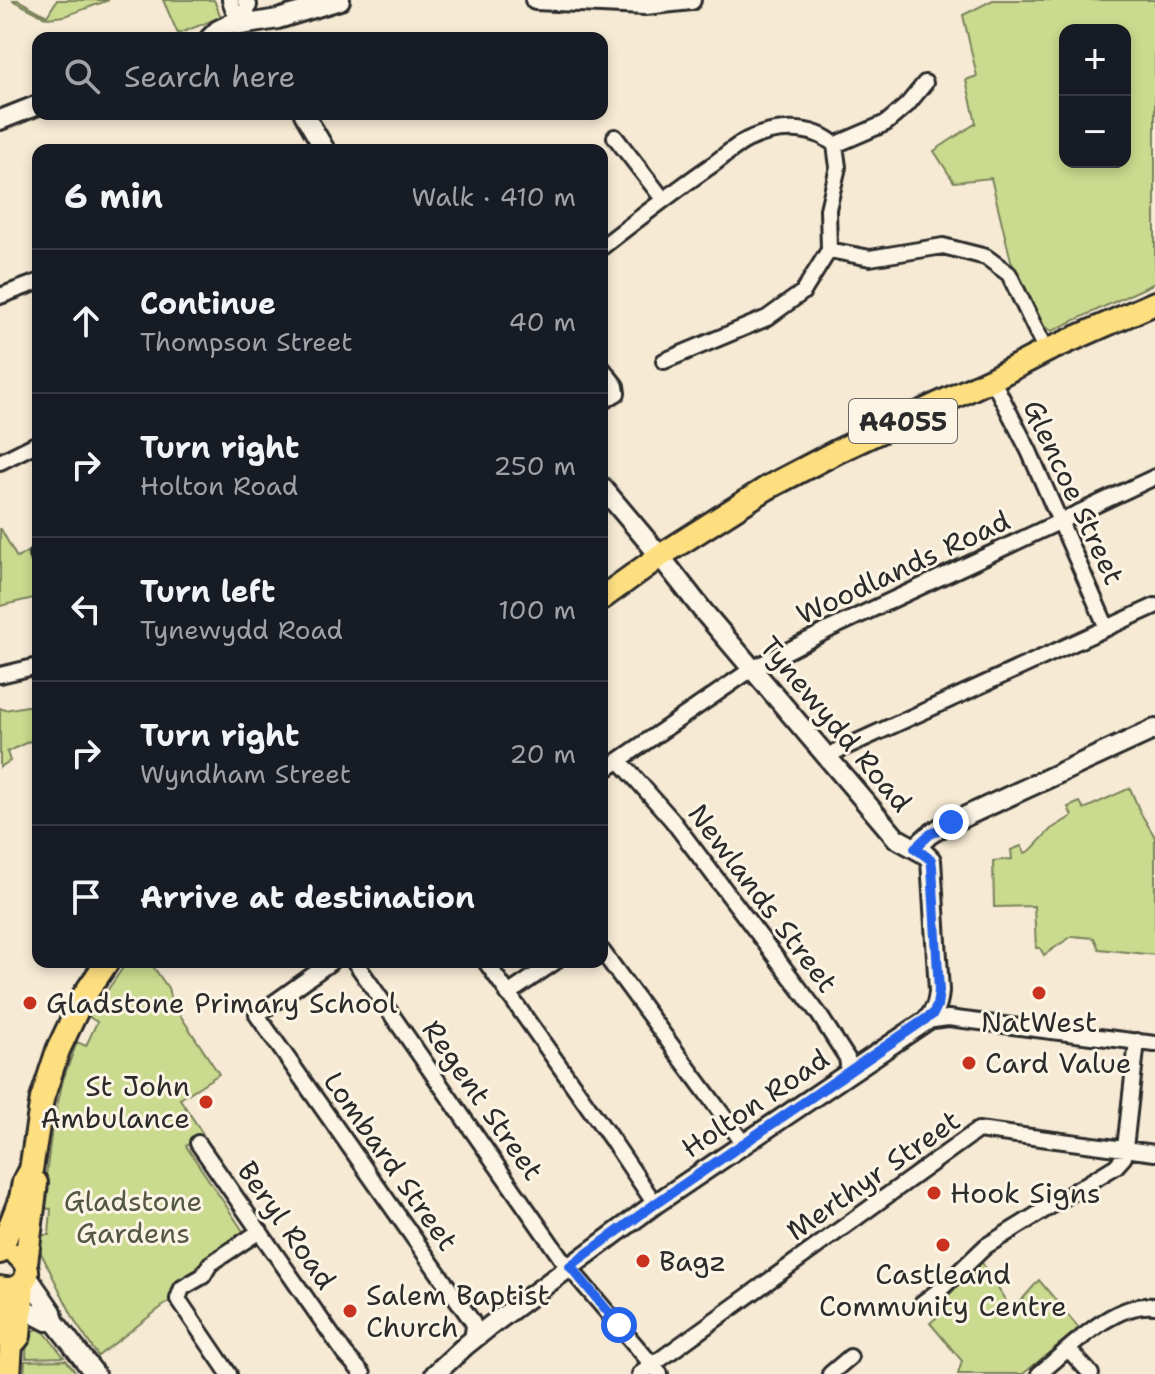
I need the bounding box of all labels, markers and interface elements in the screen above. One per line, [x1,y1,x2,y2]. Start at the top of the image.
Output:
map controls [1059,24,1131,168]
button: + [1059,24,1131,96]
search box [32,32,608,120]
icon: search [60,54,104,98]
text: Search here [124,56,295,97]
button: − [1059,96,1131,168]
text: 6 min [64,173,163,219]
text: Walk · 410 m [412,179,576,214]
text: Continue [140,283,276,324]
icon: ahead [64,299,108,343]
text: 40 m [509,304,576,339]
text: Thompson Street [140,324,353,359]
street label: Glencoe Street [1015,393,1133,591]
road number: A4055 [849,399,957,443]
text: Turn right [140,427,299,468]
icon: right [64,443,108,487]
text: 250 m [493,448,576,483]
text: Holton Road [140,468,298,503]
street label: Woodlands Road [790,501,1016,633]
text: Turn left [140,571,275,612]
icon: left [64,587,108,631]
text: 100 m [498,592,576,627]
text: Tynewydd Road [140,612,343,647]
street label: Tynewydd Road [751,628,921,820]
text: Turn right [140,715,299,756]
icon: right [64,731,108,775]
text: 20 m [509,736,576,771]
text: Wyndham Street [140,756,351,791]
street label: Newlands Street [679,796,847,1000]
route end [933,804,969,840]
icon: arrive [64,875,108,919]
text: Arrive at destination [140,877,475,918]
place label: Gladstone Primary School [46,984,398,1022]
marker: NatWest [1030,984,1048,1002]
marker: Gladstone Primary School [21,994,39,1012]
place label: NatWest [981,1003,1097,1041]
street label: Regent Street [414,1012,552,1188]
street label: Holton Road [674,1040,836,1166]
place label: Card Value [985,1044,1132,1082]
marker: Card Value [960,1054,978,1072]
street label: Lombard Street [315,1064,467,1258]
place label: St John Ambulance [40,1067,190,1137]
marker: St John Ambulance [197,1093,215,1111]
street label: Merthyr Street [779,1101,967,1249]
street label: Beryl Road [229,1153,345,1297]
place label: Hook Signs [950,1174,1101,1212]
park label: Gladstone Gardens [64,1182,202,1252]
marker: Hook Signs [925,1184,943,1202]
marker: Castleand Community Centre [934,1236,952,1254]
place label: Bagz [659,1242,726,1280]
marker: Bagz [634,1252,652,1270]
place label: Castleand Community Centre [819,1255,1067,1325]
place label: Salem Baptist Church [366,1276,550,1346]
marker: Salem Baptist Church [341,1302,359,1320]
route start [601,1307,637,1343]

